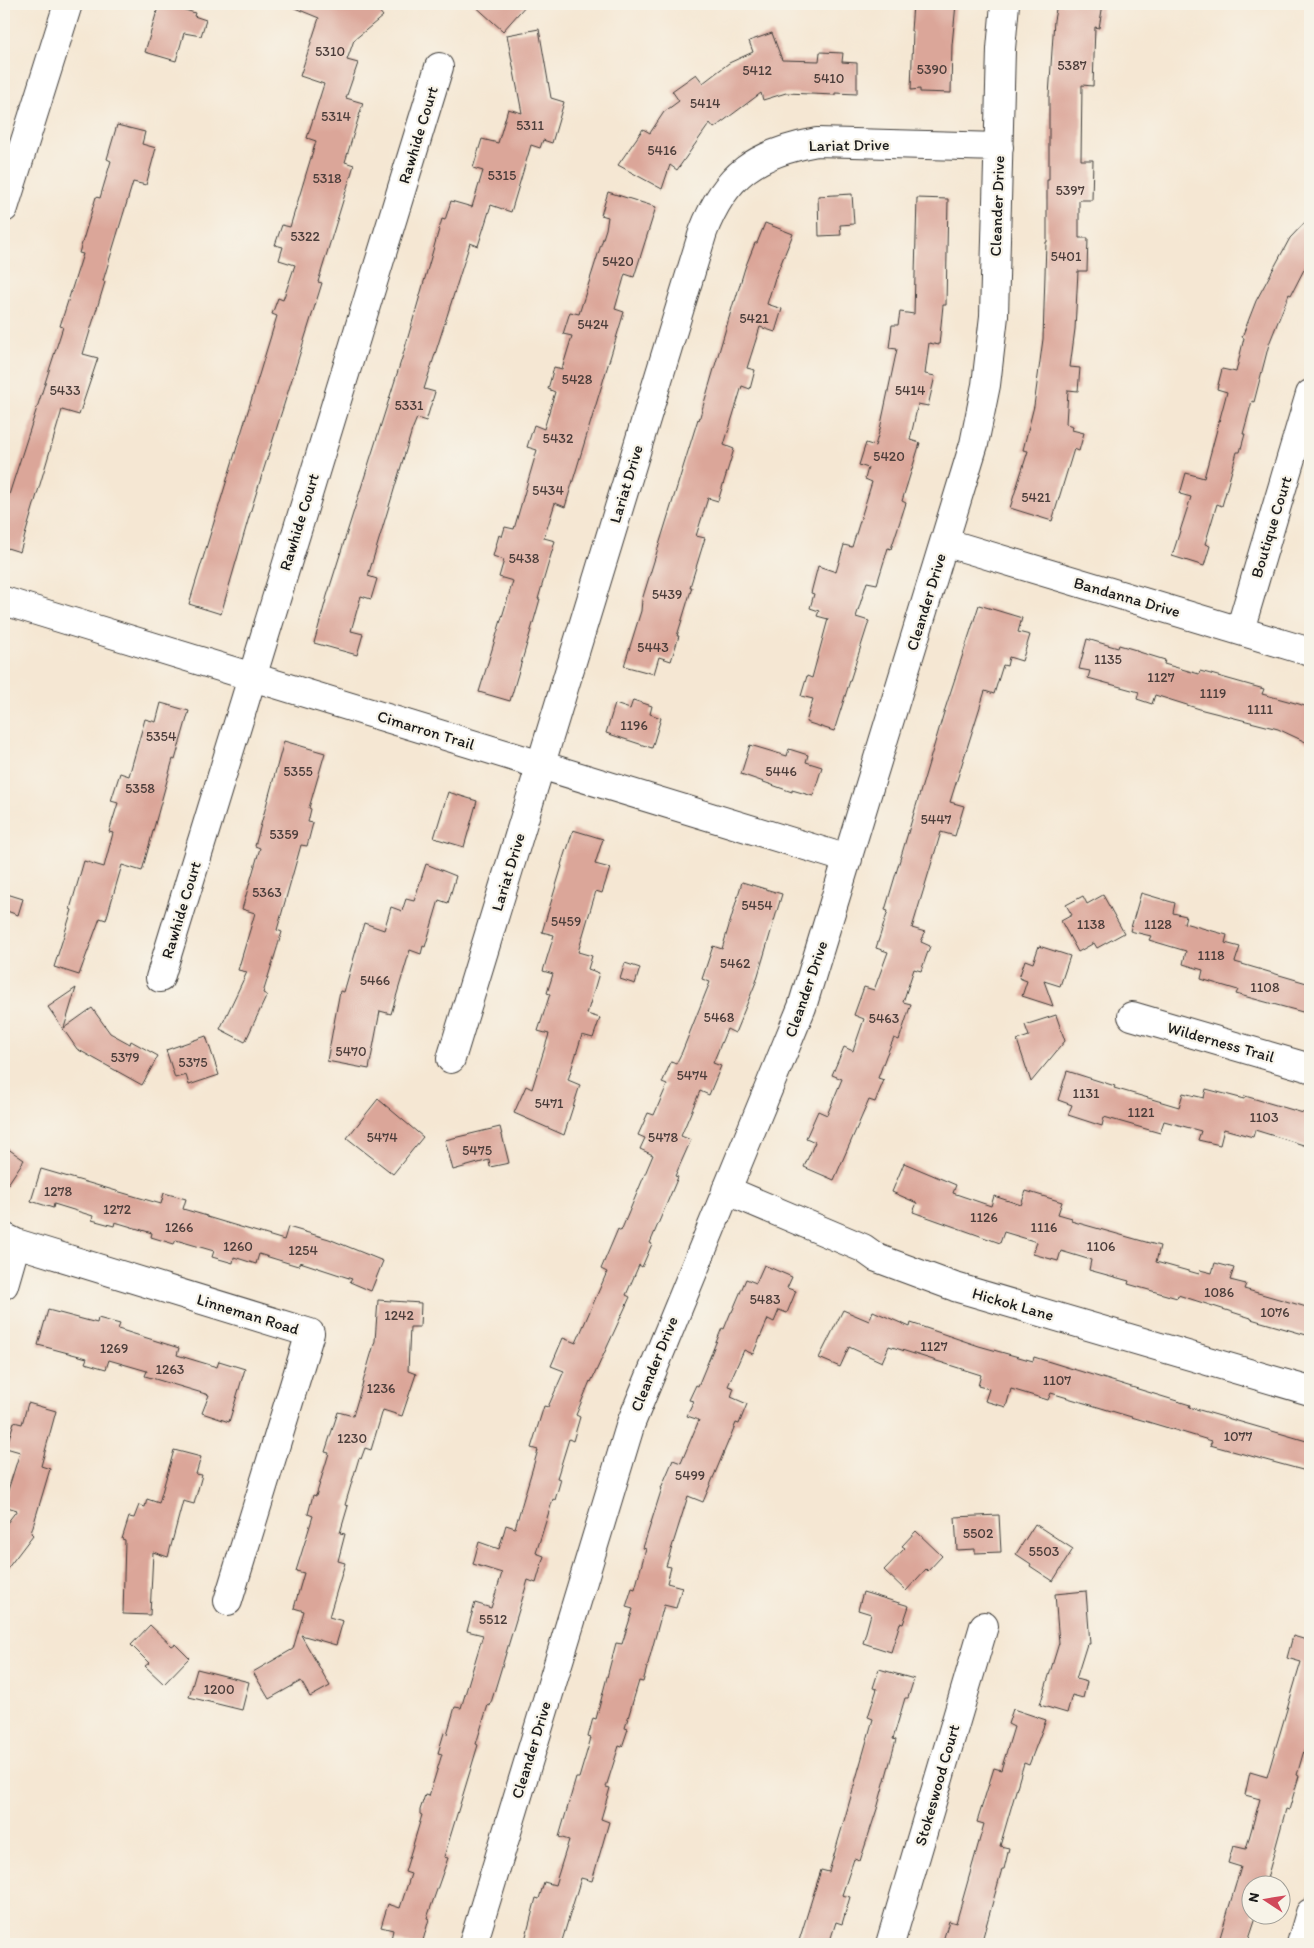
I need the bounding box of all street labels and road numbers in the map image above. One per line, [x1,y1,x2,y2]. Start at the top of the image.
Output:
street label: Rawhide Court [394,84,442,186]
street label: Lariat Drive [808,135,890,155]
street label: Cleander Drive [986,155,1008,257]
street label: Lariat Drive [605,443,647,525]
street label: Rawhide Court [275,471,323,573]
street label: Boutique Court [1247,474,1295,580]
street label: Cleander Drive [902,551,950,653]
street label: Bandanna Drive [1072,573,1182,621]
street label: Cimarron Trail [375,706,477,754]
street label: Lariat Drive [487,831,529,913]
street label: Rawhide Court [157,859,205,961]
street label: Cleander Drive [781,938,831,1040]
street label: Wilderness Trail [1165,1018,1277,1067]
street label: Hickok Lane [970,1283,1056,1325]
street label: Linneman Road [195,1289,302,1339]
street label: Cleander Drive [626,1314,682,1414]
street label: Cleander Drive [507,1699,555,1801]
street label: Stokeswood Court [911,1722,963,1848]

